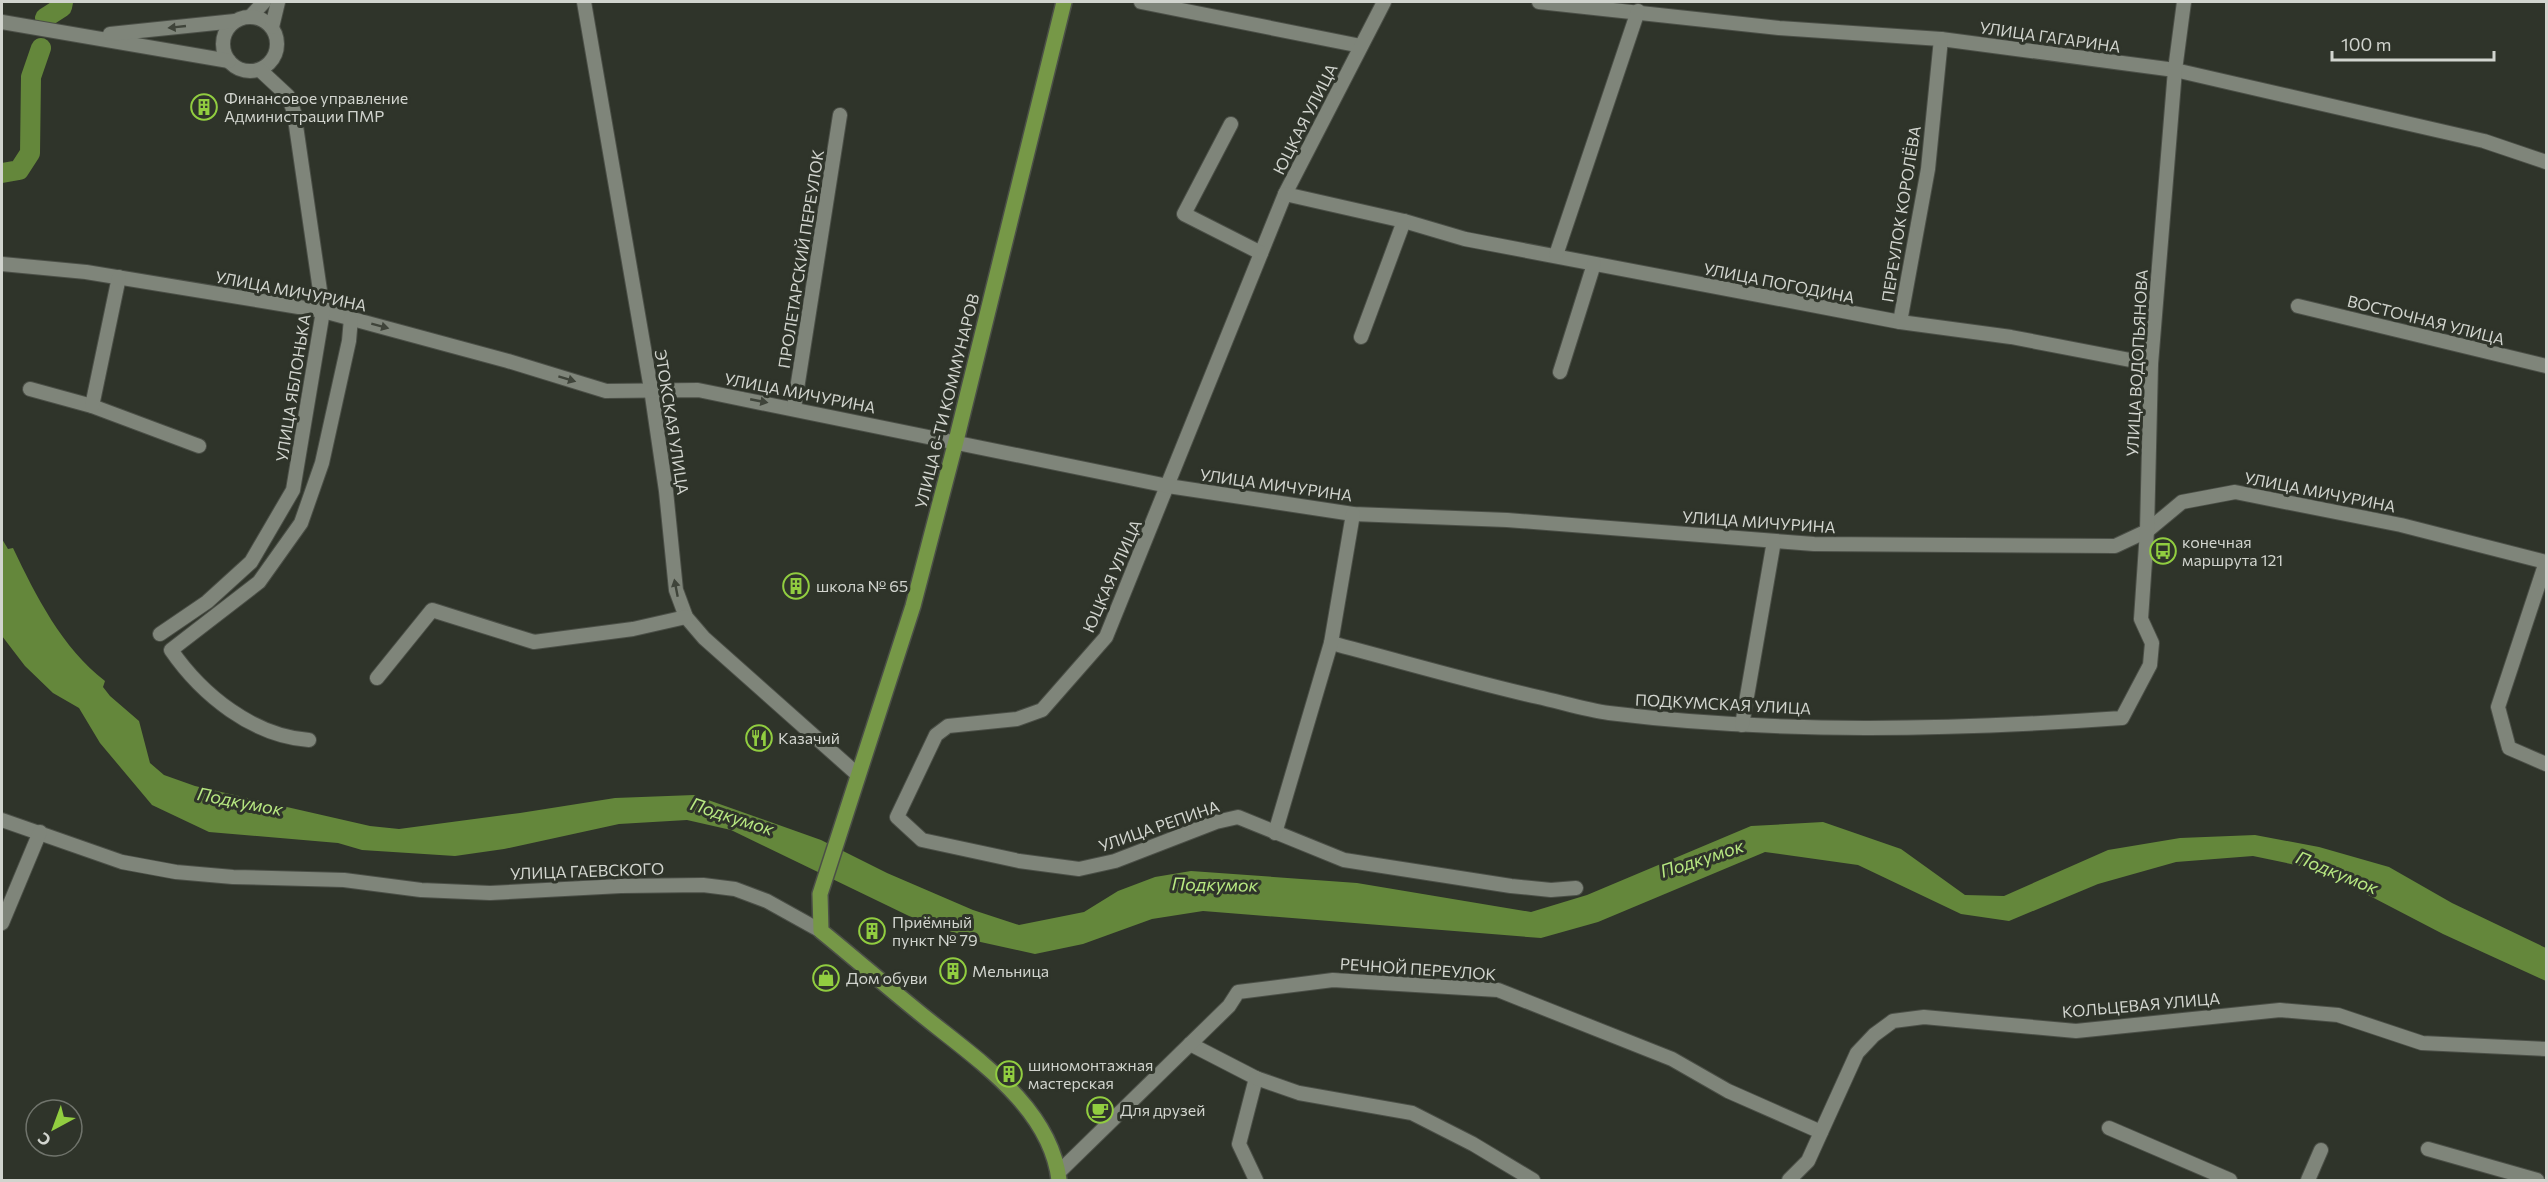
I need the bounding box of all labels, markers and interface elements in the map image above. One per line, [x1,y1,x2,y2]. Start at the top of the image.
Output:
street label: УЛИЦА ГАГАРИНА [1978,17,2122,56]
one-way arrow [168,22,187,32]
scale bar [2332,24,2494,62]
text: 100 m [2341,33,2391,55]
street label: ЮЦКАЯ УЛИЦА [1268,60,1341,177]
place label: Финансовое управление Администрации ПМР [224,88,408,125]
building icon: Финансовое управление Администрации ПМР [189,92,219,122]
street label: ПЕРЕУЛОК КОРОЛЁВА [1877,124,1924,303]
street label: ПРОЛЕТАРСКИЙ ПЕРЕУЛОК [774,148,827,370]
street label: УЛИЦА ПОГОДИНА [1702,259,1856,307]
street label: УЛИЦА МИЧУРИНА [214,267,368,315]
street label: УЛИЦА ВОДОПЬЯНОВА [2122,269,2151,457]
street label: УЛИЦА 6-ТИ КОММУНАРОВ [911,291,982,510]
street label: ВОСТОЧНАЯ УЛИЦА [2345,291,2507,348]
street label: УЛИЦА ЯБЛОНЬКА [271,313,314,463]
one-way arrow [371,321,389,331]
street label: ЭТОКСКАЯ УЛИЦА [652,348,693,496]
street label: УЛИЦА МИЧУРИНА [723,369,877,417]
one-way arrow [558,375,576,384]
one-way arrow [750,397,769,406]
street label: УЛИЦА МИЧУРИНА [1199,464,1354,505]
street label: УЛИЦА МИЧУРИНА [2243,468,2397,516]
street label: УЛИЦА МИЧУРИНА [1682,507,1836,536]
street label: ЮЦКАЯ УЛИЦА [1078,516,1145,635]
place label: конечная маршрута 121 [2182,532,2283,569]
bus stop icon: конечная маршрута 121 [2148,536,2178,566]
building icon: школа № 65 [781,571,811,601]
place label: школа № 65 [816,576,908,595]
one-way arrow [671,578,680,597]
street label: ПОДКУМСКАЯ УЛИЦА [1635,689,1811,718]
restaurant icon: Казачий [744,723,774,753]
place label: Казачий [778,728,840,747]
water label: Подкумок [196,782,285,820]
water label: Подкумок [688,792,777,840]
street label: УЛИЦА РЕПИНА [1096,796,1222,855]
water label: Подкумок [1657,834,1747,882]
water label: Подкумок [2293,846,2382,899]
street label: УЛИЦА ГАЕВСКОГО [510,858,664,883]
water label: Подкумок [1172,872,1259,896]
place label: Приёмный пункт № 79 [892,912,978,949]
building icon: Приёмный пункт № 79 [857,916,887,946]
street label: РЕЧНОЙ ПЕРЕУЛОК [1339,954,1497,983]
building icon: Мельница [938,956,968,986]
place label: Мельница [972,961,1049,980]
shop icon: Дом обуви [811,963,841,993]
place label: Дом обуви [846,968,927,987]
street label: КОЛЬЦЕВАЯ УЛИЦА [2061,988,2221,1021]
place label: шиномонтажная мастерская [1028,1055,1153,1092]
building icon: шиномонтажная мастерская [994,1059,1024,1089]
cafe icon: Для друзей [1085,1095,1115,1125]
north arrow [24,1098,84,1158]
place label: Для друзей [1120,1100,1205,1119]
text: С [33,1129,54,1150]

